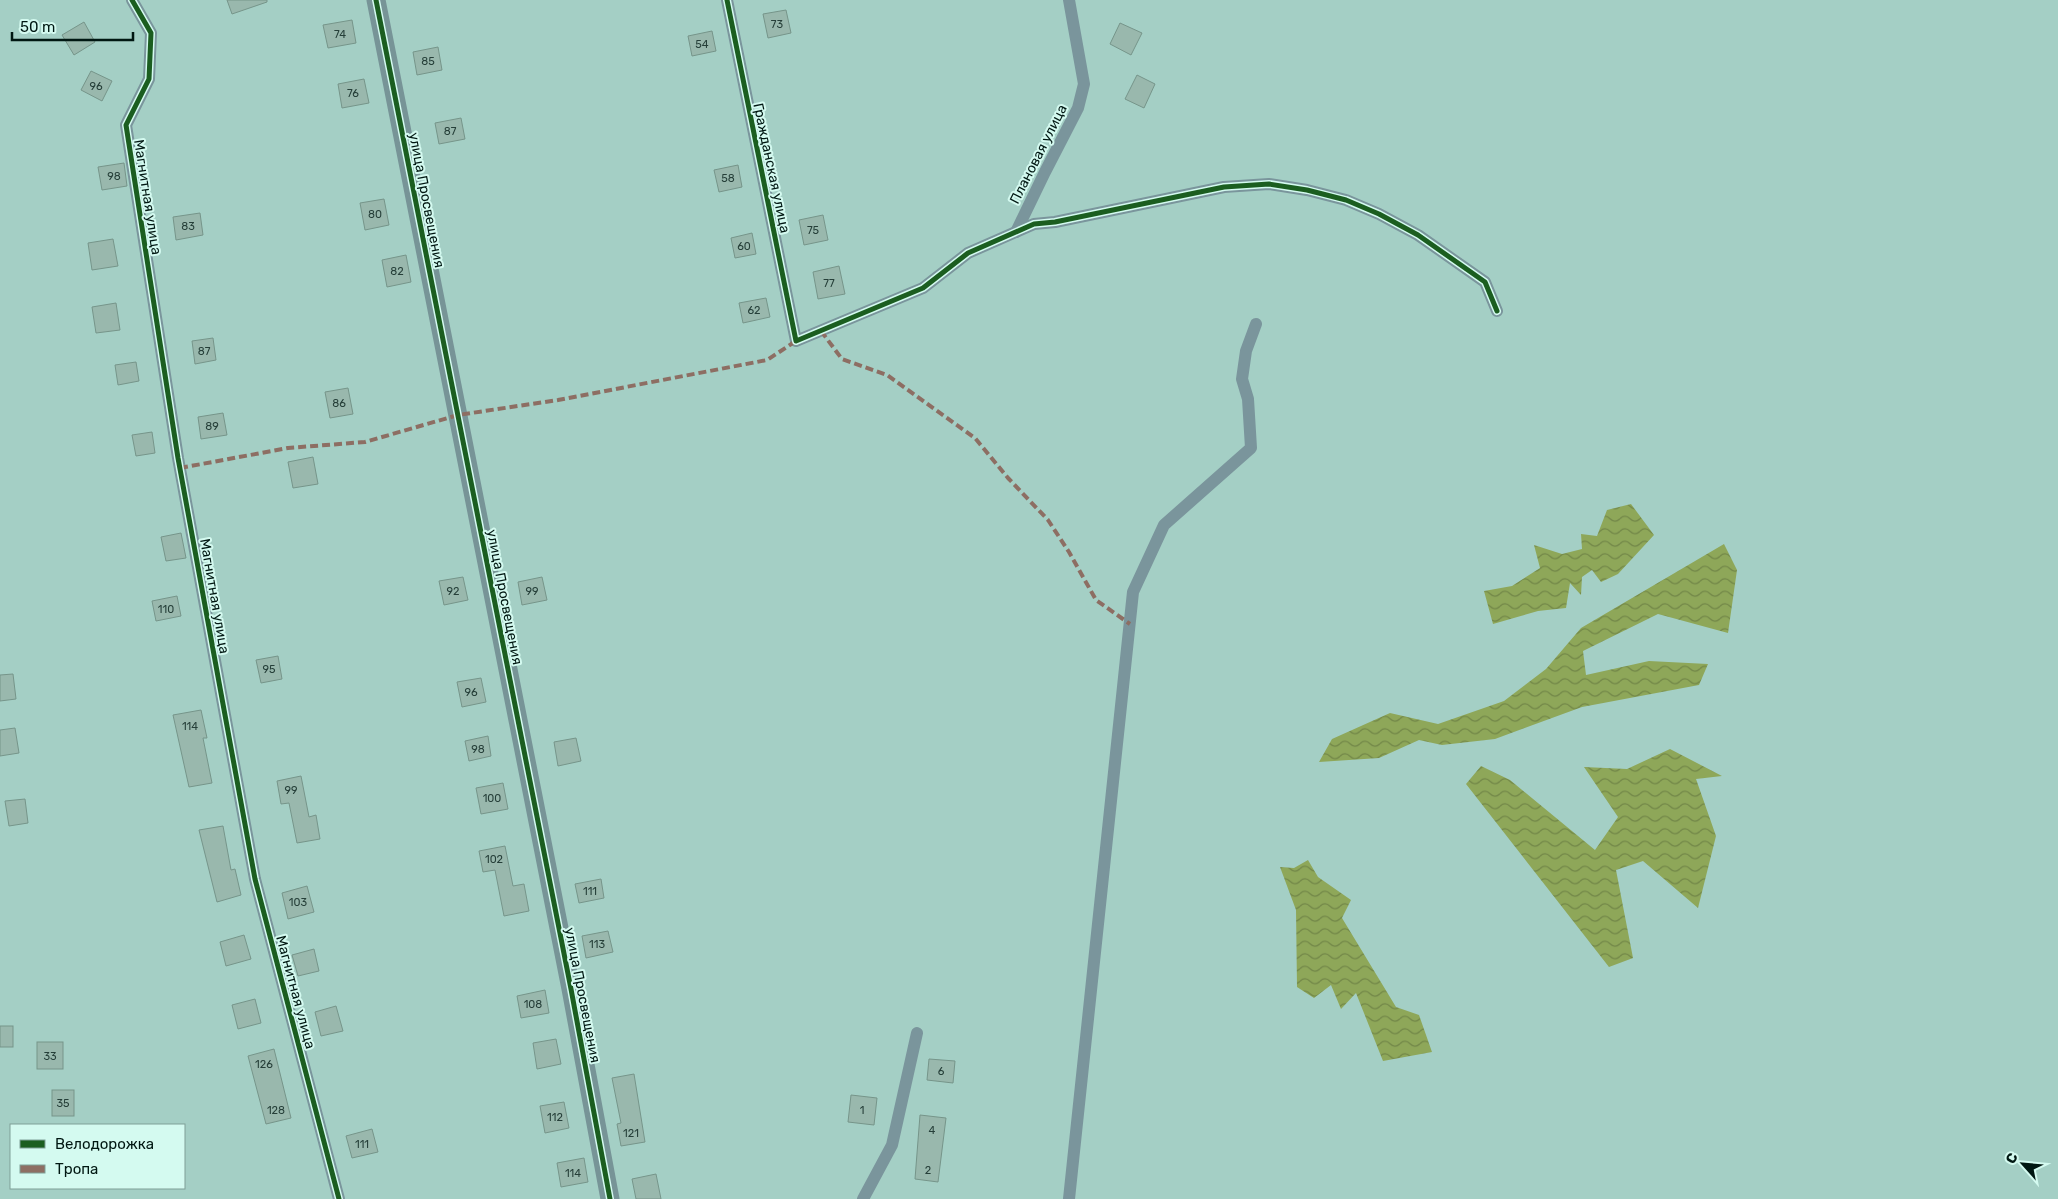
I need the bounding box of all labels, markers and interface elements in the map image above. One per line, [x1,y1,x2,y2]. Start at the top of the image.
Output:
scale bar [12,10,134,42]
text: 50 m [20,18,55,36]
house number: 73 [771,18,784,31]
house number: 74 [334,28,346,41]
house number: 54 [695,38,709,51]
house number: 85 [421,55,435,68]
house number: 96 [89,80,103,93]
house number: 76 [347,87,359,100]
street label: Гражданская улица [749,102,794,235]
street label: Плановая улица [1006,102,1071,207]
house number: 87 [444,125,457,138]
street label: улица Просвещения [405,131,448,269]
street label: Магнитная улица [130,138,165,256]
house number: 98 [107,170,121,183]
house number: 58 [721,172,735,185]
house number: 80 [368,208,382,221]
house number: 83 [181,220,195,233]
house number: 75 [807,224,820,237]
house number: 60 [737,240,751,253]
house number: 82 [390,265,404,278]
house number: 77 [823,277,835,290]
house number: 62 [747,304,761,317]
house number: 87 [198,345,211,358]
house number: 86 [332,397,346,410]
house number: 89 [205,420,219,433]
street label: улица Просвещения [483,528,526,666]
street label: Магнитная улица [196,537,233,655]
house number: 92 [447,585,459,598]
house number: 99 [525,585,539,598]
house number: 110 [158,603,174,616]
house number: 95 [262,663,276,676]
house number: 96 [464,686,478,699]
house number: 114 [182,720,198,733]
house number: 98 [471,743,485,756]
house number: 99 [284,784,298,797]
house number: 100 [483,792,501,805]
house number: 102 [485,853,503,866]
house number: 111 [583,885,597,898]
house number: 103 [289,896,308,909]
street label: улица Просвещения [561,926,604,1064]
street label: Магнитная улица [272,934,319,1051]
house number: 113 [589,938,605,951]
house number: 108 [524,998,542,1011]
house number: 33 [43,1050,57,1063]
house number: 126 [255,1058,273,1071]
house number: 6 [938,1065,945,1078]
house number: 35 [56,1097,70,1110]
house number: 128 [267,1104,285,1117]
house number: 1 [860,1104,864,1117]
house number: 112 [547,1111,563,1124]
legend [10,1124,185,1189]
house number: 4 [929,1124,936,1137]
house number: 121 [623,1127,639,1140]
text: Велодорожка [55,1135,154,1153]
house number: 111 [355,1138,369,1151]
north arrow [1998,1139,2048,1189]
text: С [2002,1150,2022,1167]
text: Тропа [55,1160,98,1178]
house number: 2 [925,1164,931,1177]
house number: 114 [565,1167,581,1180]

